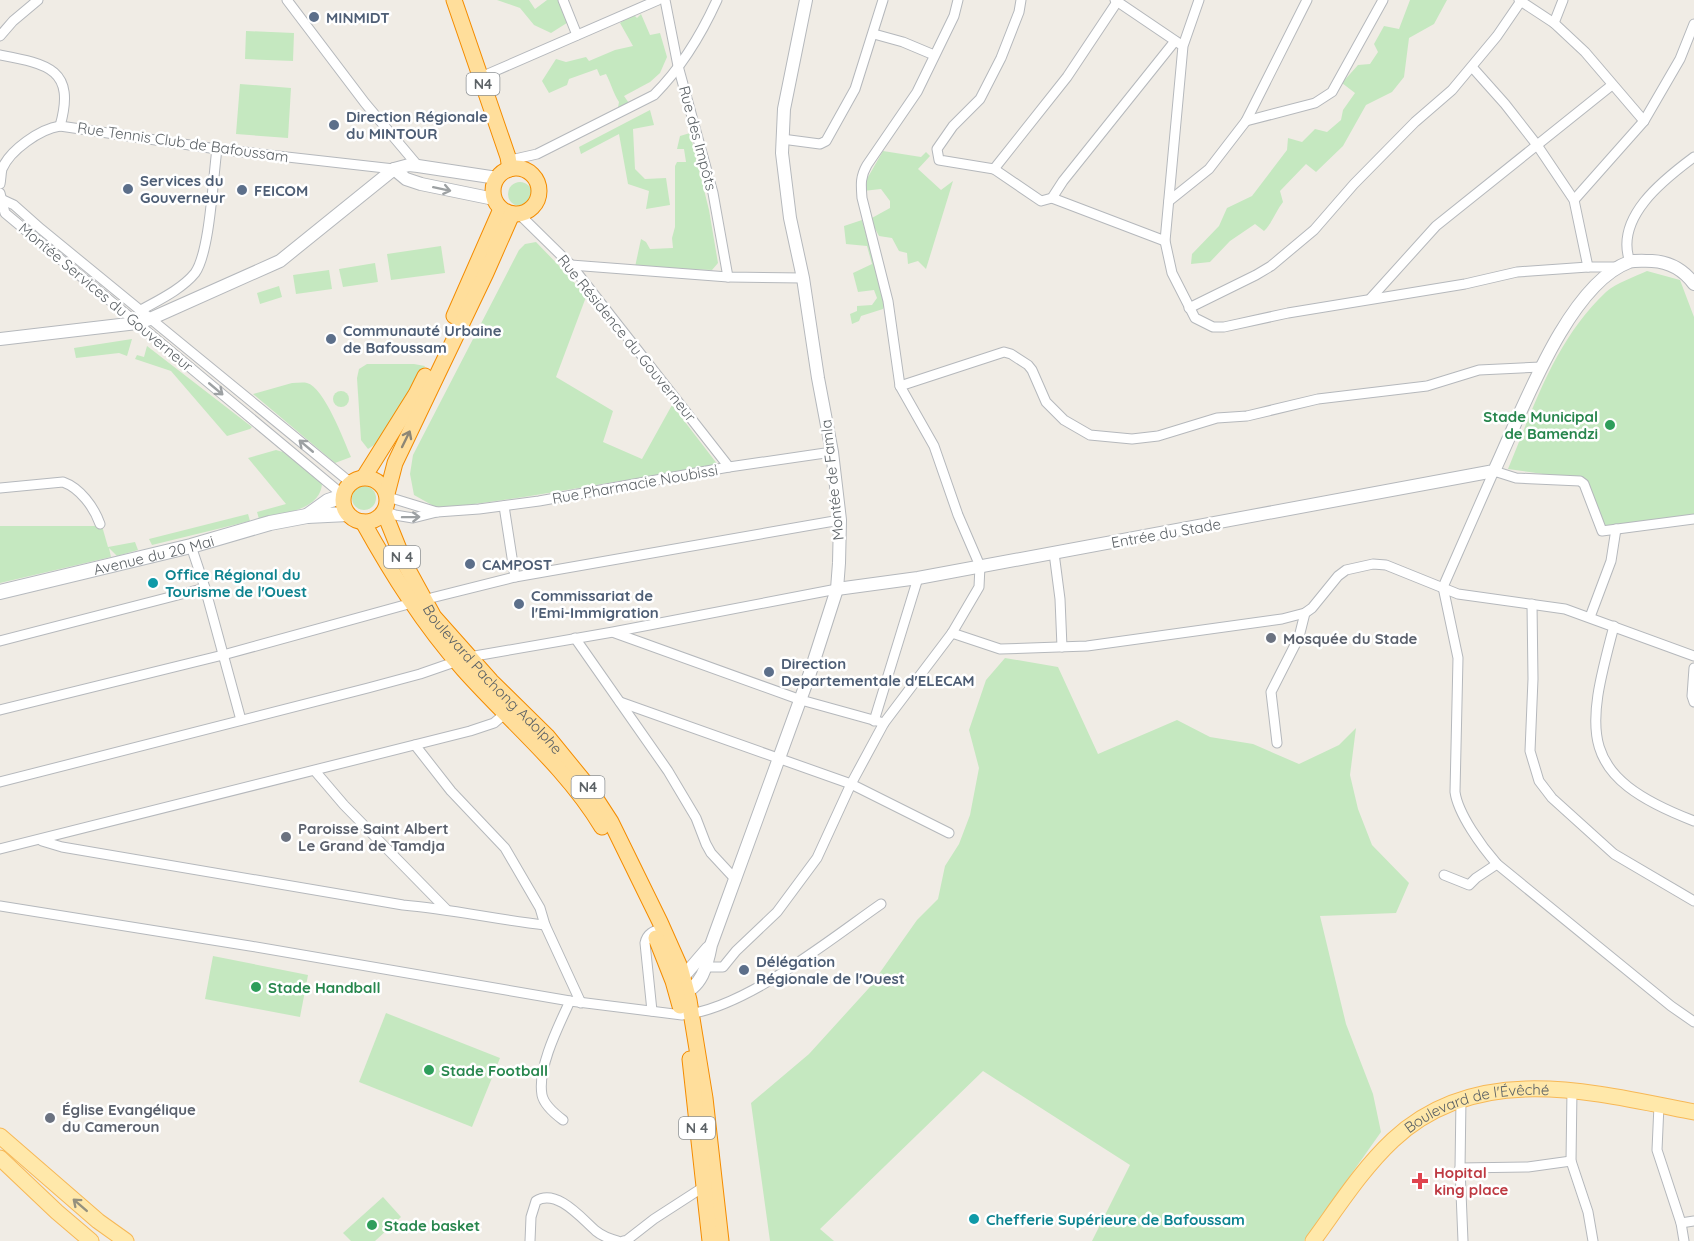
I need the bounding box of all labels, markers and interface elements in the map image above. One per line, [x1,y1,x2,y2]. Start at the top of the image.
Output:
place label: MINMIDT [326,8,390,27]
marker: MINMIDT [307,10,321,24]
road number: N4 [466,73,500,95]
street label: Rue des Impôts [675,84,721,192]
place label: Direction Régionale du MINTOUR [346,107,488,143]
street label: Rue Tennis Club de Bafoussam [76,118,290,166]
marker: Direction Régionale du MINTOUR [327,118,341,132]
place label: Services du Gouverneur [140,171,226,207]
place label: FEICOM [254,181,308,200]
marker: Services du Gouverneur [121,182,135,196]
marker: FEICOM [235,183,249,197]
one-way arrow [432,183,451,195]
street label: Montée Services du Gouverneur [15,218,197,376]
street label: Rue Résidence du Gouverneur [554,250,701,426]
place label: Communauté Urbaine de Bafoussam [343,321,502,357]
marker: Communauté Urbaine de Bafoussam [324,332,338,346]
one-way arrow [208,383,224,396]
place label: Stade Municipal de Bamendzi [1483,407,1598,443]
marker: Stade Municipal de Bamendzi [1603,418,1617,432]
street label: Montée de Famla [816,419,848,541]
one-way arrow [401,430,413,448]
one-way arrow [298,439,314,452]
street label: Rue Pharmacie Noubissi [551,460,719,508]
one-way arrow [400,511,420,522]
street label: Entrée du Stade [1110,514,1222,552]
street label: Avenue du 20 Mai [91,530,216,579]
road number: N 4 [384,546,420,568]
place label: CAMPOST [482,555,552,574]
marker: CAMPOST [463,557,477,571]
place label: Office Régional du Tourisme de l'Ouest [165,565,307,601]
marker: Office Régional du Tourisme de l'Ouest [146,576,160,590]
place label: Commissariat de l'Emi-Immigration [531,586,659,622]
marker: Commissariat de l'Emi-Immigration [512,597,526,611]
street label: Boulevard Pachong Adolphe [419,601,567,758]
place label: Mosquée du Stade [1283,629,1418,648]
marker: Mosquée du Stade [1264,631,1278,645]
place label: Direction Departementale d'ELECAM [781,654,975,690]
marker: Direction Departementale d'ELECAM [762,665,776,679]
road number: N4 [572,776,604,798]
place label: Paroisse Saint Albert Le Grand de Tamdja [298,819,449,855]
marker: Paroisse Saint Albert Le Grand de Tamdja [279,830,293,844]
place label: Délégation Régionale de l'Ouest [756,952,905,988]
marker: Délégation Régionale de l'Ouest [737,963,751,977]
place label: Stade Handball [268,978,381,997]
marker: Stade Handball [249,980,263,994]
place label: Stade Football [441,1061,548,1080]
marker: Stade Football [422,1063,436,1077]
street label: Boulevard de l'Évêché [1400,1079,1550,1137]
place label: Église Evangélique du Cameroun [62,1100,196,1136]
marker: Église Evangélique du Cameroun [43,1111,57,1125]
road number: N 4 [679,1117,715,1139]
place label: Hopital king place [1434,1163,1508,1199]
marker: Hopital king place [1411,1172,1429,1190]
one-way arrow [73,1198,88,1212]
place label: Chefferie Supérieure de Bafoussam [986,1210,1245,1229]
marker: Chefferie Supérieure de Bafoussam [967,1212,981,1226]
place label: Stade basket [384,1216,480,1235]
marker: Stade basket [365,1218,379,1232]

